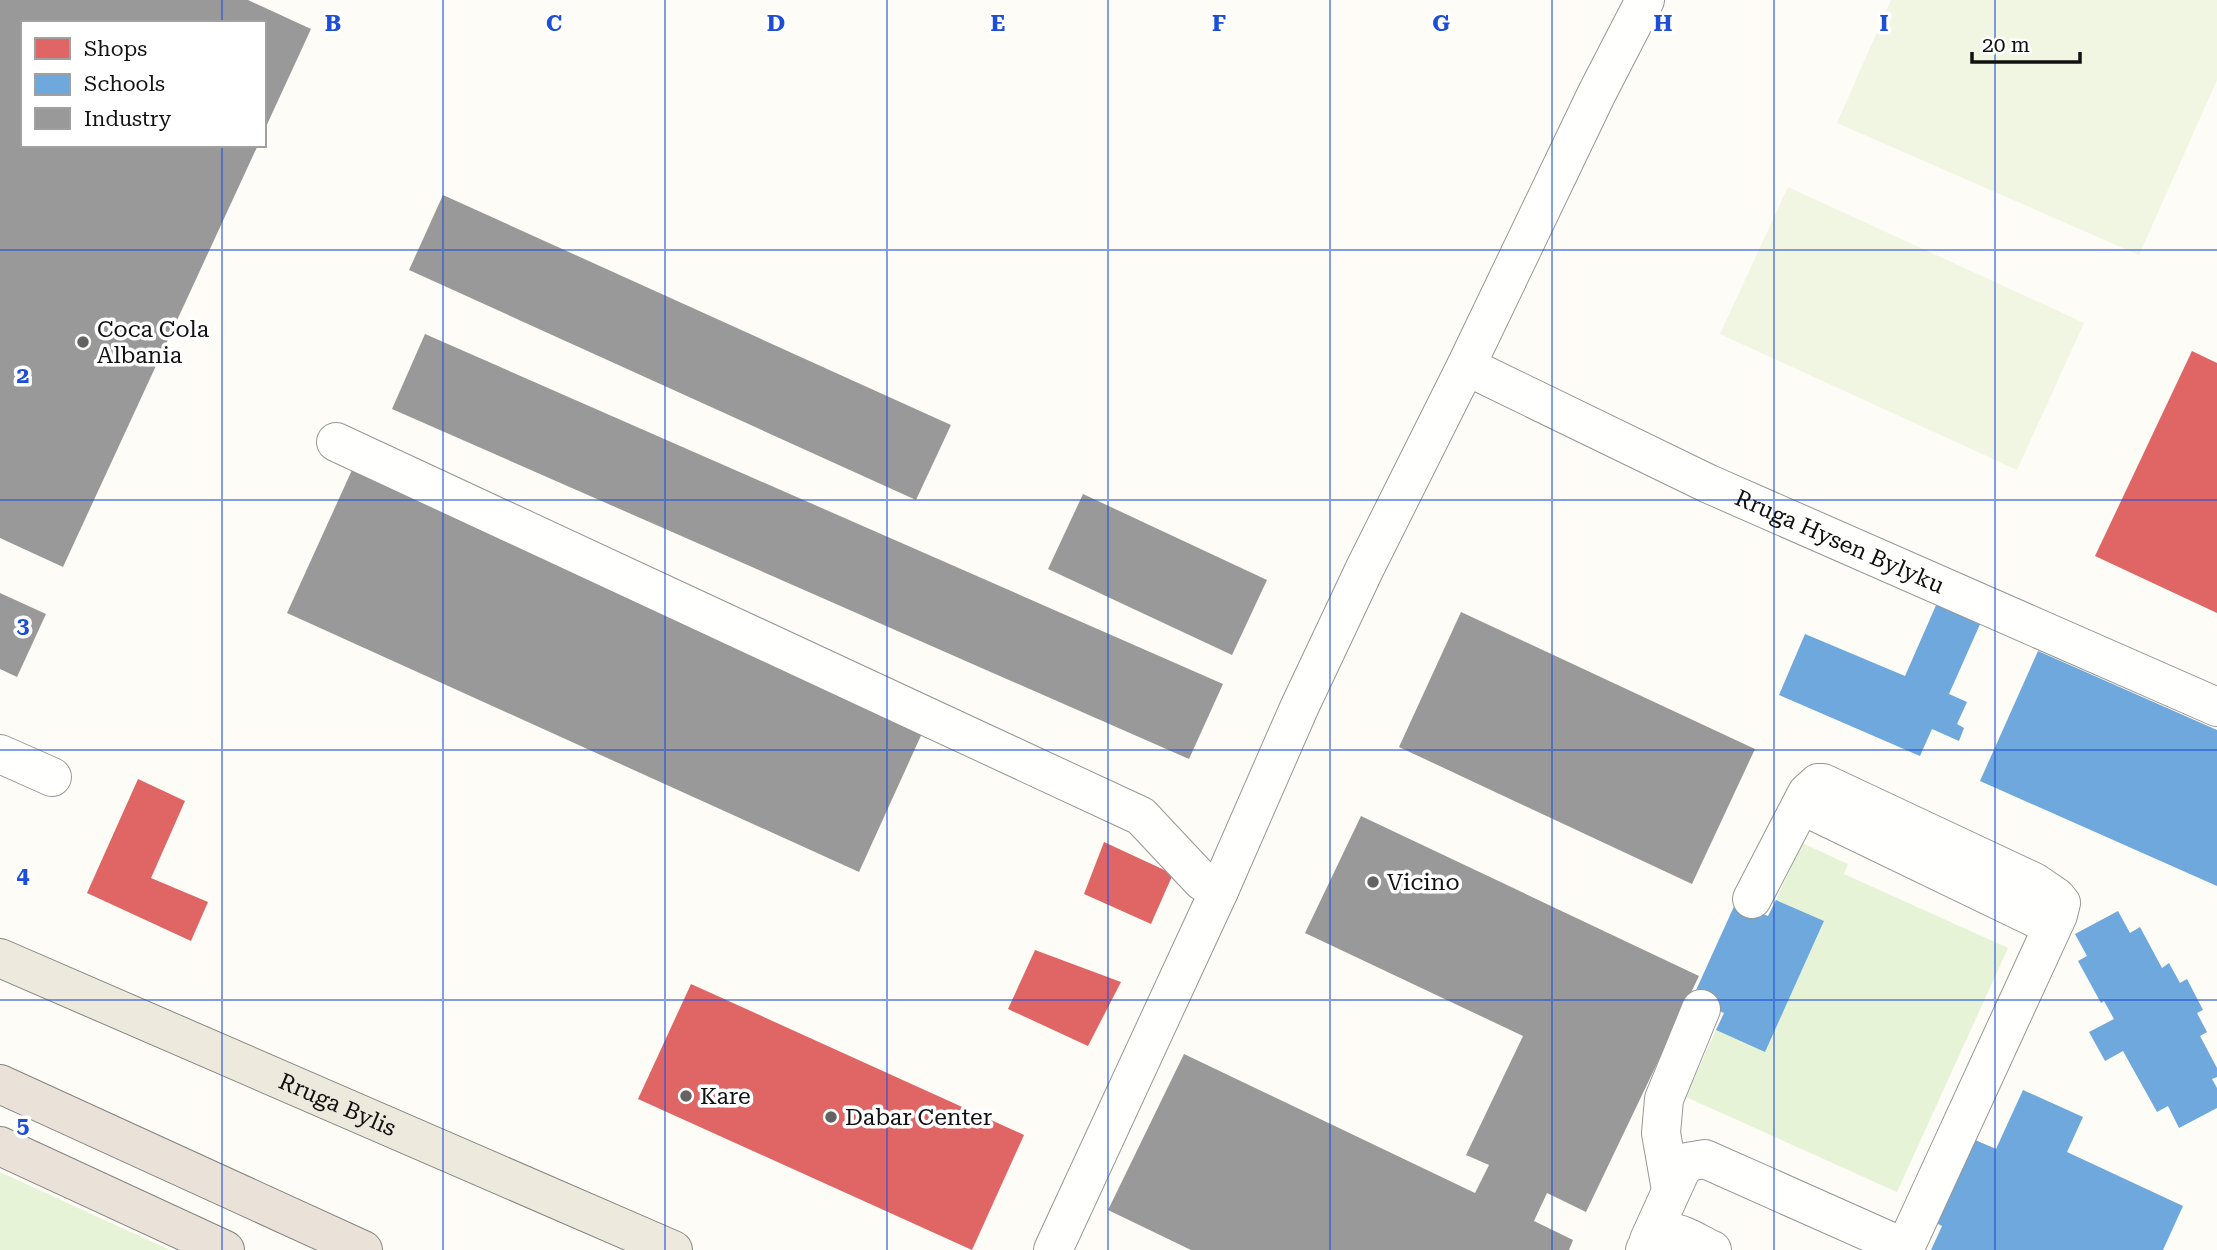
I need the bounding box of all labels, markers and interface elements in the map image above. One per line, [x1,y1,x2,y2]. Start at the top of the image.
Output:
text: B [325,10,341,37]
text: C [546,10,562,37]
text: D [767,10,785,37]
text: E [991,10,1005,37]
text: F [1212,10,1226,37]
text: G [1432,10,1450,37]
text: H [1654,10,1673,37]
text: I [1879,10,1889,37]
legend [21,21,266,147]
scale bar [1972,21,2080,65]
text: 20 m [1982,33,2030,57]
text: Shops [84,37,147,61]
text: Schools [84,72,165,96]
text: Industry [84,107,172,131]
place label: Coca Cola Albania [97,316,210,369]
marker: Coca Cola Albania [75,334,91,350]
text: 2 [17,362,29,389]
street label: Rruga Hysen Bylyku [1731,484,1949,599]
text: 3 [17,612,30,639]
text: 4 [17,862,30,889]
place label: Vicino [1387,869,1460,896]
marker: Vicino [1365,874,1381,890]
street label: Rruga Bylis [275,1067,400,1142]
place label: Kare [700,1083,751,1110]
marker: Kare [678,1088,694,1104]
place label: Dabar Center [845,1104,992,1131]
marker: Dabar Center [823,1109,839,1125]
text: 5 [17,1112,30,1139]

